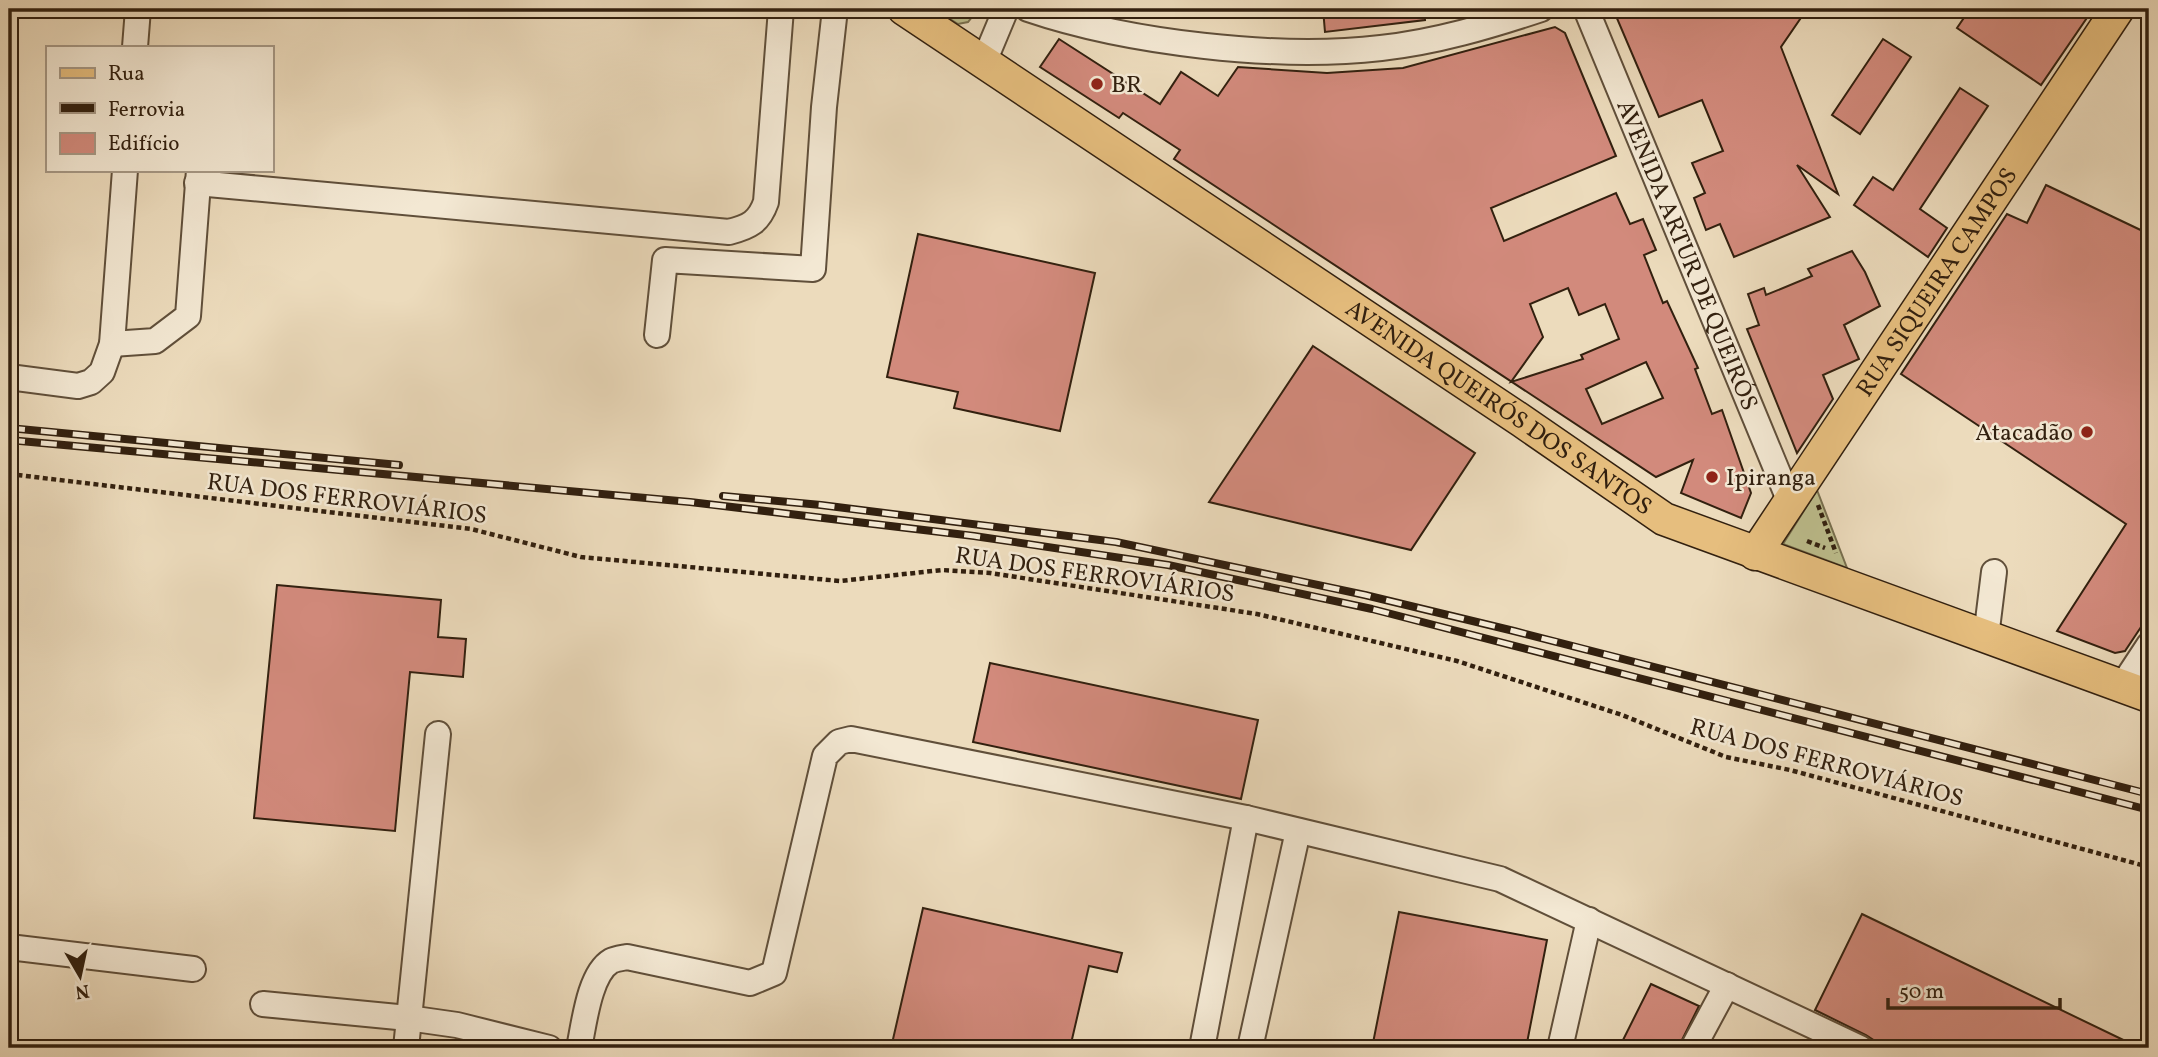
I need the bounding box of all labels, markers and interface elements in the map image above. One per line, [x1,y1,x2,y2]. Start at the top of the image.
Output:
legend [46,46,273,172]
text: Rua [108,60,145,89]
place label: BR [1111,69,1142,103]
marker: BR [1089,76,1105,92]
street label: AVENIDA ARTUR DE QUEIRÓS [1606,95,1765,416]
text: Ferrovia [108,96,185,125]
text: Edifício [108,130,180,159]
street label: RUA SIQUEIRA CAMPOS [1849,162,2027,404]
street label: AVENIDA QUEIRÓS DOS SANTOS [1338,293,1658,525]
place label: Atacadão [1975,417,2073,451]
marker: Atacadão [2079,424,2095,440]
place label: Ipiranga [1726,462,1816,496]
street label: RUA DOS FERROVIÁRIOS [205,466,489,534]
marker: Ipiranga [1704,469,1720,485]
street label: RUA DOS FERROVIÁRIOS [953,540,1237,612]
street label: RUA DOS FERROVIÁRIOS [1686,711,1967,817]
north arrow [46,942,116,1012]
scale bar [1888,966,2060,1010]
text: N [73,977,91,1005]
text: 50 m [1899,978,1944,1007]

